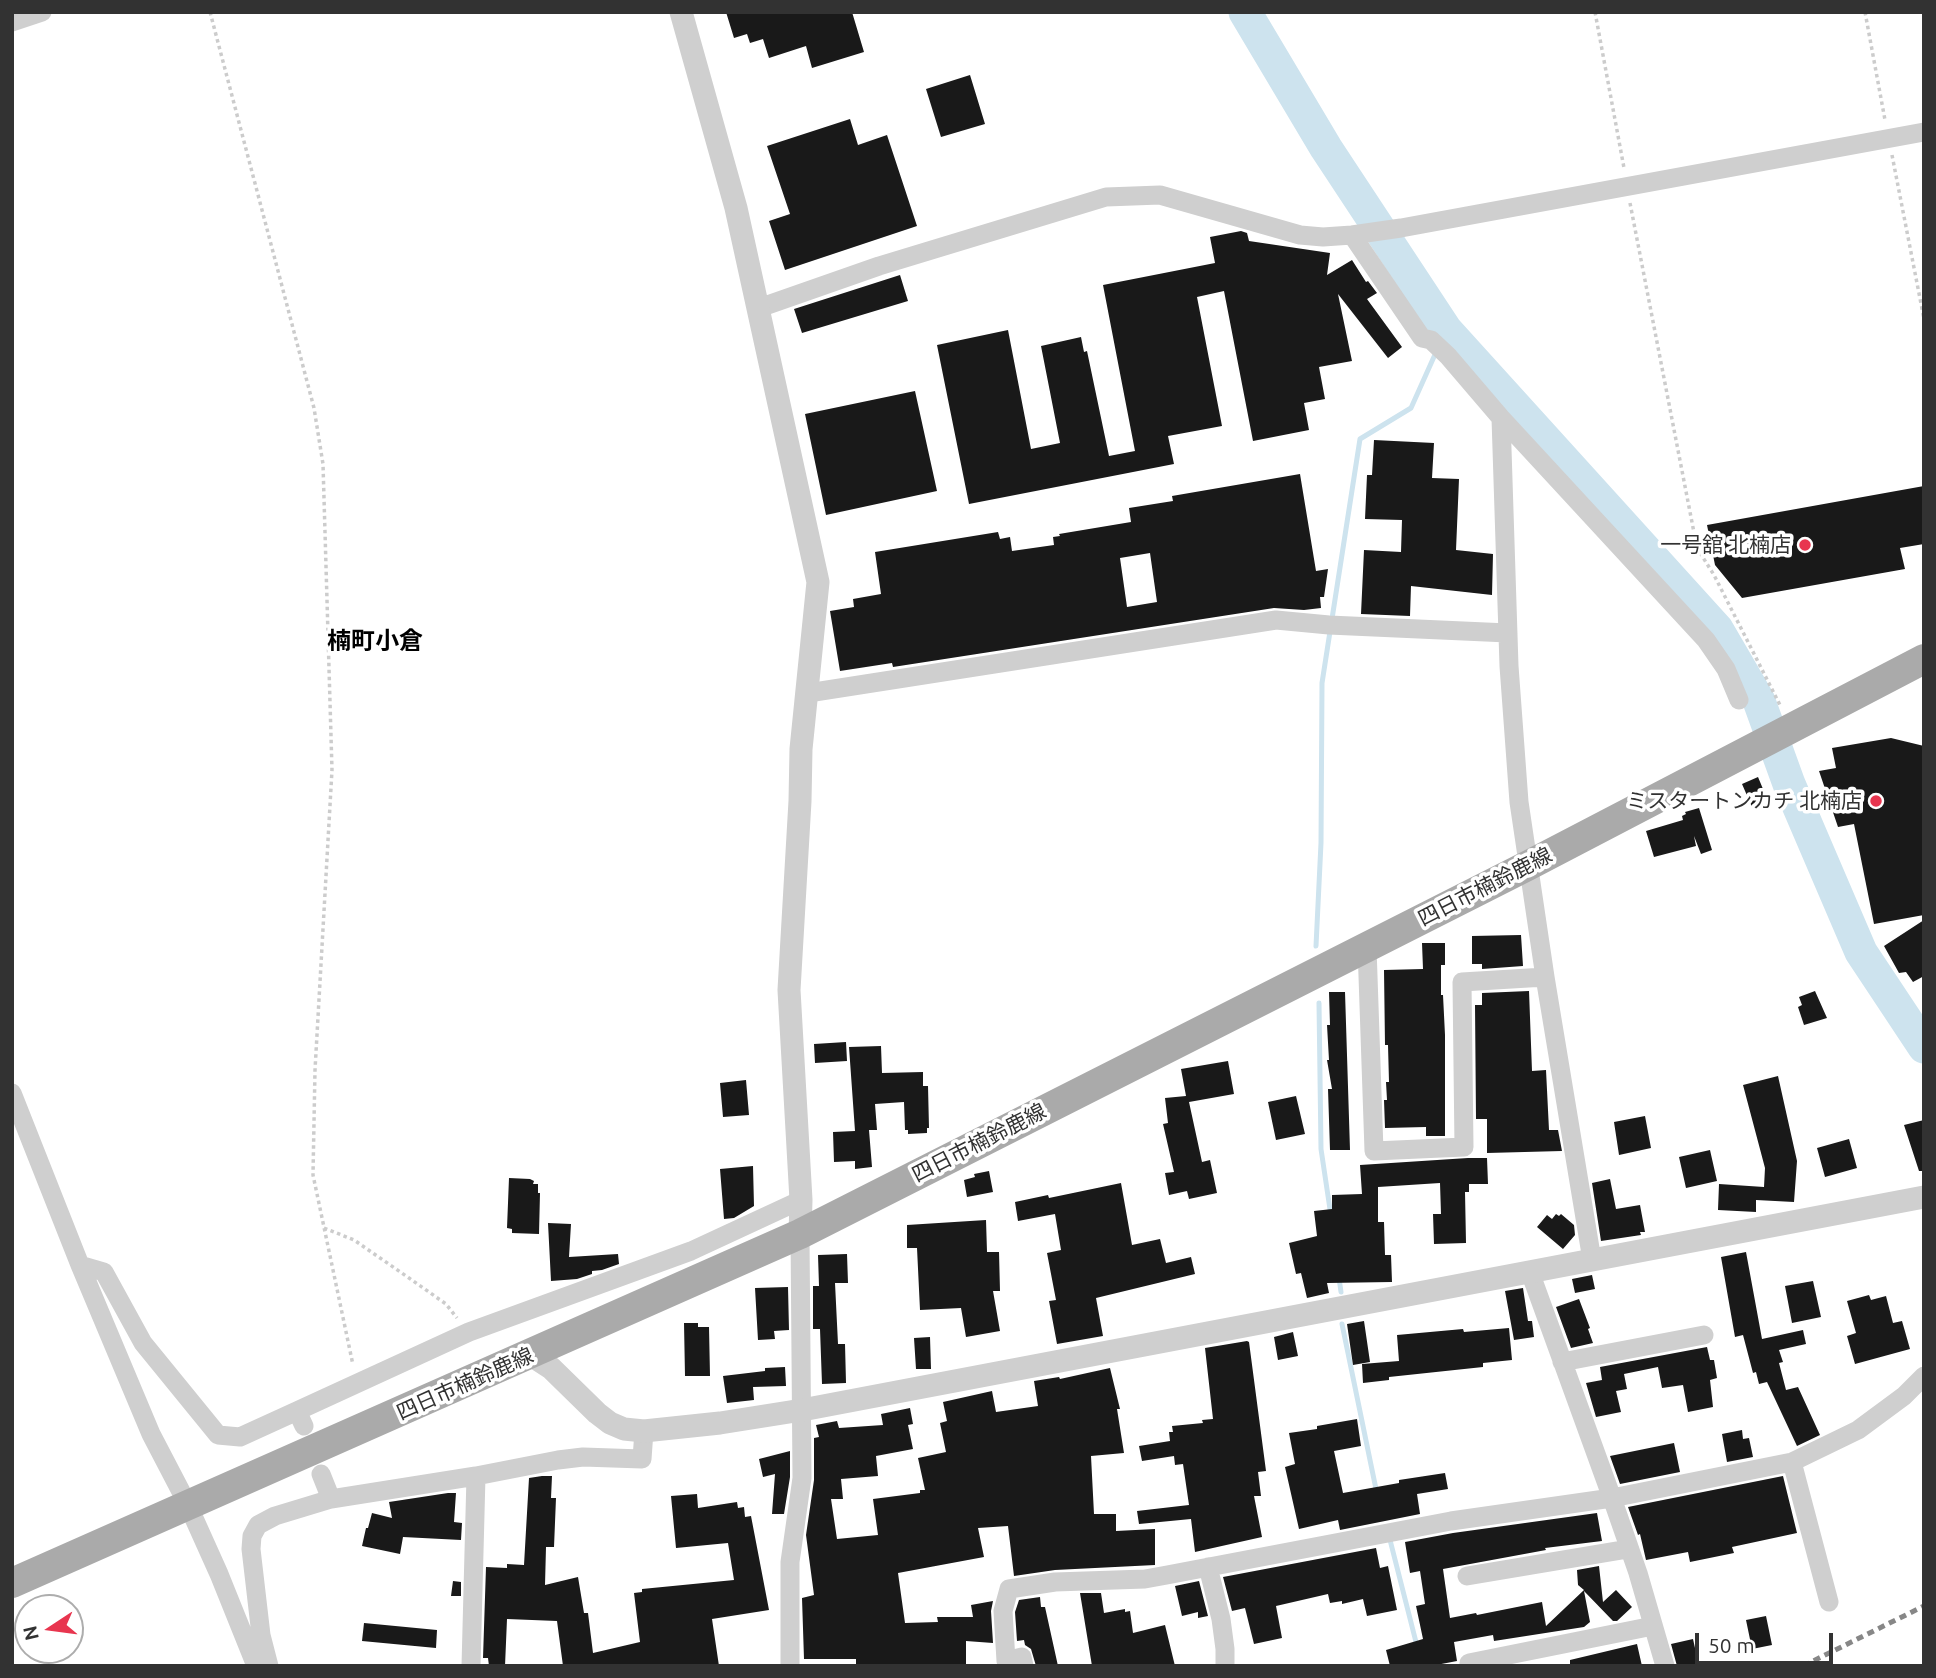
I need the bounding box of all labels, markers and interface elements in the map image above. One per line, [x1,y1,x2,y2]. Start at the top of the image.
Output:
place label: 一号舘 北楠店 [1660,532,1791,558]
marker: 一号舘 北楠店 [1797,537,1813,553]
district label: 楠町小倉 [327,627,423,655]
place label: ミスタートンカチ 北楠店 [1626,788,1862,814]
marker: ミスタートンカチ 北楠店 [1868,793,1884,809]
street label: 四日市楠鈴鹿線 [1414,842,1556,932]
street label: 四日市楠鈴鹿線 [908,1098,1050,1188]
street label: 四日市楠鈴鹿線 [393,1343,537,1425]
north arrow [14,1594,84,1664]
scale bar [1698,1618,1836,1662]
text: N [18,1624,43,1643]
text: 50 m [1708,1633,1755,1657]

